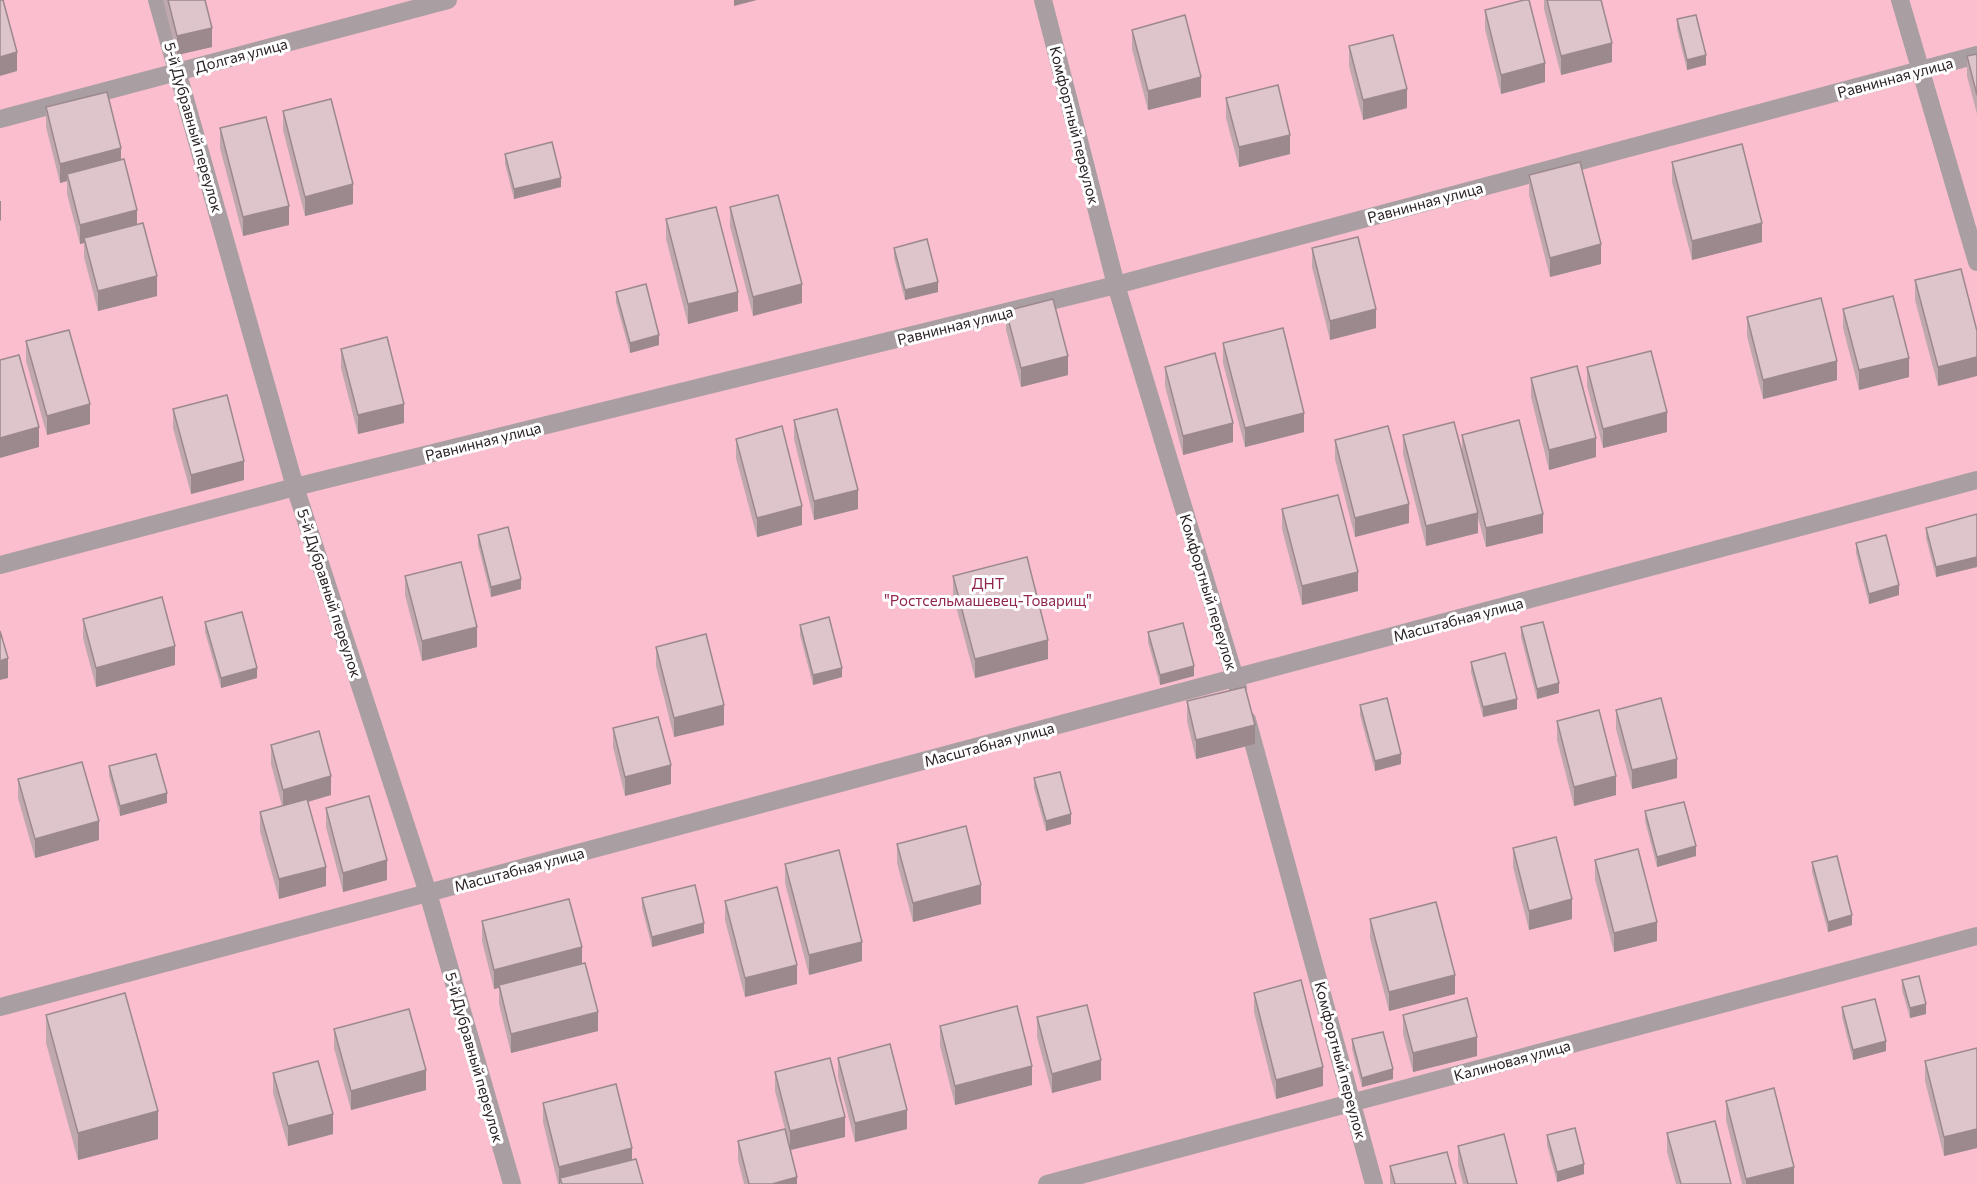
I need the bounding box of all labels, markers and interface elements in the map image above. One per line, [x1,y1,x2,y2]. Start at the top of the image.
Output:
street label: Долгая улица [193,34,289,76]
street label: 5-й Дубравный переулок [161,40,227,214]
street label: Комфортный переулок [1047,44,1103,206]
street label: Равнинная улица [1835,53,1955,101]
street label: Равнинная улица [1365,178,1485,226]
street label: Равнинная улица [895,302,1015,348]
street label: Равнинная улица [423,418,543,464]
street label: 5-й Дубравный переулок [294,506,366,680]
street label: Комфортный переулок [1177,512,1241,672]
park label: ДНТ "Ростсельмашевец-Товарищ" [884,574,1092,609]
street label: Масштабная улица [1391,593,1525,645]
street label: Масштабная улица [922,718,1056,770]
street label: Масштабная улица [452,843,586,895]
street label: 5-й Дубравный переулок [442,970,508,1144]
street label: Комфортный переулок [1311,979,1371,1141]
street label: Калиновая улица [1452,1036,1572,1084]

